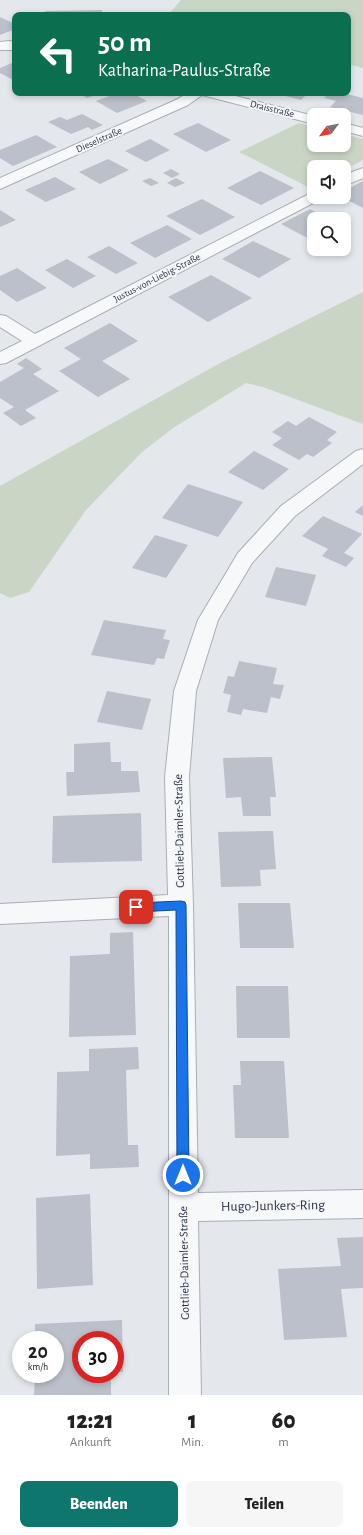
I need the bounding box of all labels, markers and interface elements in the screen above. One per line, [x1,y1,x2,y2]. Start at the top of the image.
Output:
icon: left [32,28,84,80]
text: 50 m [98,29,152,57]
text: Katharina-Paulus-Straße [98,62,271,80]
street label: Draisstraße [249,99,295,119]
north arrow [307,108,351,152]
map controls [307,108,351,256]
street label: Dieselstraße [75,125,124,155]
button: sound [307,160,351,204]
button: search [307,212,351,256]
street label: Justus-von-Liebig-Straße [112,252,202,304]
street label: Gottlieb-Daimler-Straße [172,774,186,888]
pin [119,890,153,924]
icon: arrive [125,896,147,918]
position arrow [162,1154,204,1196]
street label: Hugo-Junkers-Ring [221,1198,325,1214]
street label: Gottlieb-Daimler-Straße [177,1206,191,1320]
speed limit sign: 30 [72,1331,124,1383]
text: 20 [28,1342,48,1362]
text: km/h [28,1362,48,1372]
text: 12:21 [67,1409,114,1433]
text: 1 [188,1409,197,1433]
text: 60 [271,1409,296,1433]
text: Ankunft [70,1436,111,1449]
text: Min. [181,1436,204,1449]
text: m [278,1436,289,1449]
button: Beenden [20,1481,178,1527]
button: Teilen [186,1481,343,1527]

